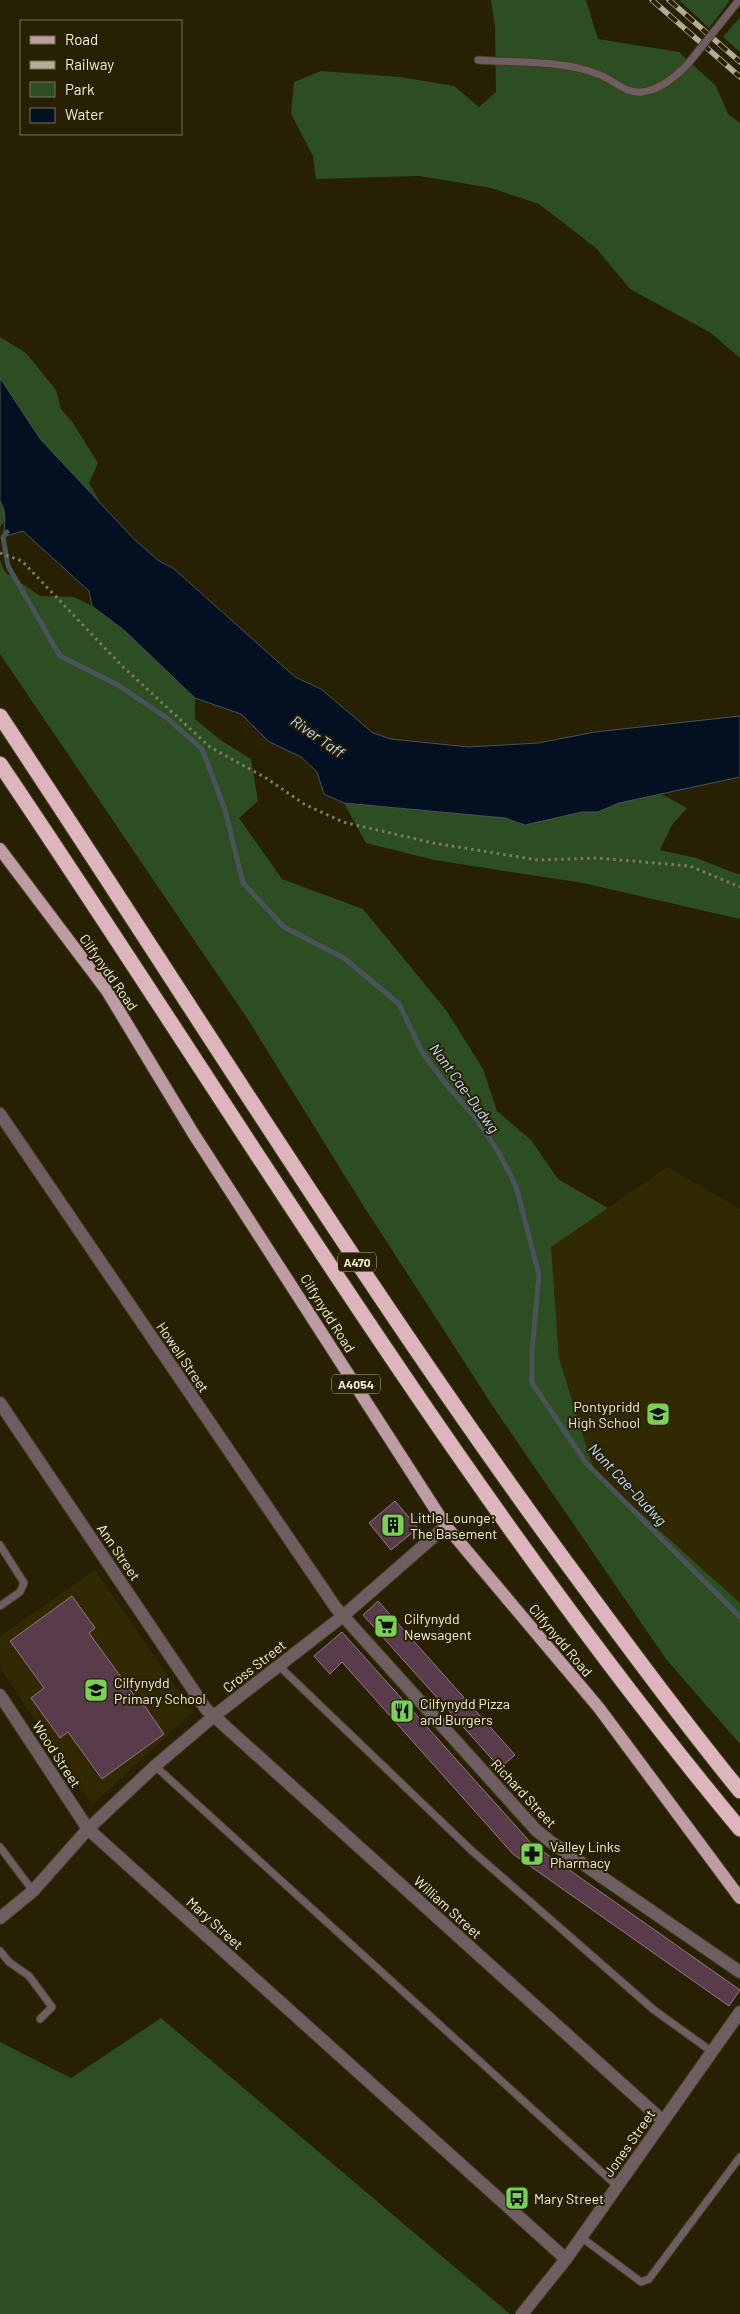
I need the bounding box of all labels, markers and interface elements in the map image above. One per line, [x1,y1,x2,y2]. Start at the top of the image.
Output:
legend [20,20,182,135]
text: Road [65,30,98,48]
text: Railway [65,55,114,73]
text: Park [65,80,95,98]
text: Water [65,105,104,123]
water label: River Taff [288,711,349,761]
street label: Cilfynydd Road [76,931,142,1013]
water label: Nant Cae-Dudwg [426,1040,504,1136]
road number: A470 [338,1252,376,1272]
street label: Cilfynydd Road [297,1271,359,1355]
street label: Howell Street [153,1319,213,1395]
road number: A4054 [332,1375,380,1394]
place label: Pontypridd High School [568,1398,640,1431]
school or university icon: Pontypridd High School [645,1401,671,1427]
water label: Nant Cae-Dudwg [585,1439,671,1529]
place label: Little Lounge: The Basement [410,1509,497,1542]
building icon: Little Lounge: The Basement [380,1512,406,1538]
street label: Ann Street [94,1520,144,1584]
street label: Cilfynydd Road [526,1600,596,1680]
place label: Cilfynydd Newsagent [404,1610,472,1643]
supermarket icon: Cilfynydd Newsagent [373,1613,399,1639]
street label: Cross Street [219,1636,289,1696]
place label: Cilfynydd Primary School [114,1674,206,1707]
school or university icon: Cilfynydd Primary School [83,1677,109,1703]
place label: Cilfynydd Pizza and Burgers [420,1695,510,1728]
restaurant icon: Cilfynydd Pizza and Burgers [389,1698,415,1724]
street label: Wood Street [29,1718,85,1790]
street label: Richard Street [488,1755,560,1831]
place label: Valley Links Pharmacy [550,1838,621,1871]
pharmacy icon: Valley Links Pharmacy [519,1841,545,1867]
street label: William Street [410,1872,486,1942]
street label: Mary Street [183,1893,247,1953]
street label: Jones Street [600,2106,658,2180]
bus stop icon: Mary Street [504,2185,530,2211]
place label: Mary Street [534,2190,604,2207]

